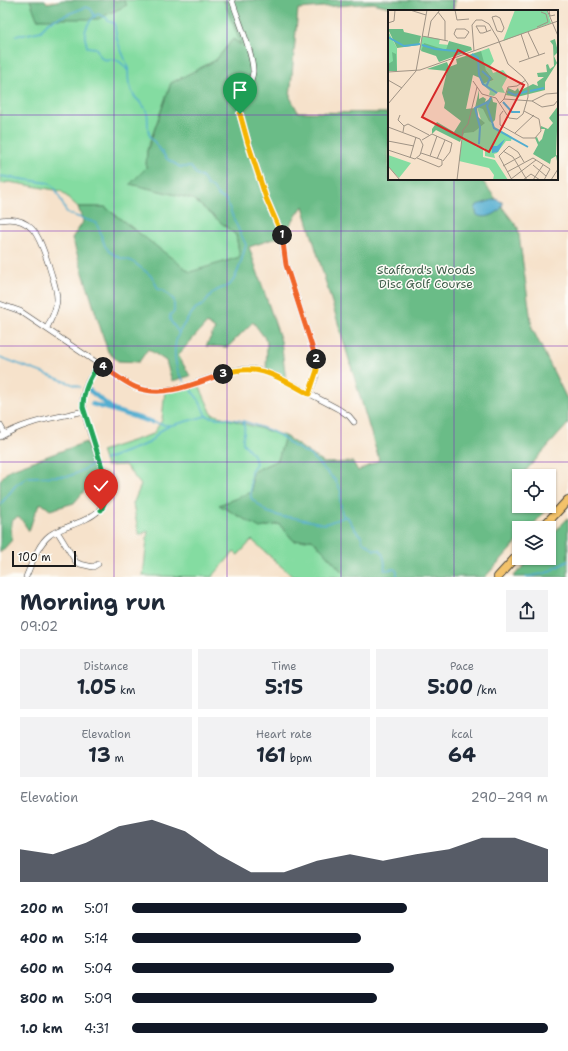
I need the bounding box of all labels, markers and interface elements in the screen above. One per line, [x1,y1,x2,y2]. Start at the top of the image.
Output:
inset map [388,10,558,180]
pin [223,73,257,114]
icon: arrive [229,79,251,101]
pin: 1 [272,225,292,245]
text: 1 [279,227,285,242]
park label: Stafford's Woods Disc Golf Course [377,262,475,292]
pin: 2 [306,349,326,369]
text: 2 [312,351,320,366]
pin: 4 [93,357,113,377]
text: 4 [99,359,107,374]
pin: 3 [213,364,233,384]
text: 3 [219,366,227,381]
pin [84,469,118,510]
map controls [512,469,556,565]
button: locate [512,469,556,513]
icon: check [90,475,112,497]
button: layers [512,521,556,565]
scale bar [12,549,76,568]
text: 100 m [18,550,51,565]
text: Morning run [20,588,165,617]
button: share [506,590,548,632]
text: 09:02 [20,618,58,635]
text: Distance [83,659,129,674]
text: Time [271,659,297,674]
text: Pace [450,659,474,674]
text: 1.05 [76,674,116,700]
text: 5:15 [265,674,303,700]
text: 5:00 [427,674,473,700]
text: km [116,683,136,698]
text: /km [473,683,497,698]
text: Elevation [81,727,131,742]
text: Heart rate [256,727,312,742]
text: kcal [451,727,473,742]
text: 13 [88,742,111,768]
text: 161 [256,742,286,768]
text: 64 [448,742,476,768]
text: m [111,751,124,766]
text: bpm [286,751,312,766]
text: Elevation [20,789,78,806]
text: 290–299 m [471,789,548,806]
text: 200 m [20,900,63,917]
text: 5:01 [84,900,109,917]
text: 400 m [20,930,64,947]
text: 5:14 [84,930,108,947]
text: 600 m [20,960,64,977]
text: 5:04 [84,960,112,977]
text: 800 m [20,990,64,1007]
text: 5:09 [84,990,112,1007]
text: 1.0 km [20,1020,62,1037]
text: 4:31 [84,1020,109,1037]

